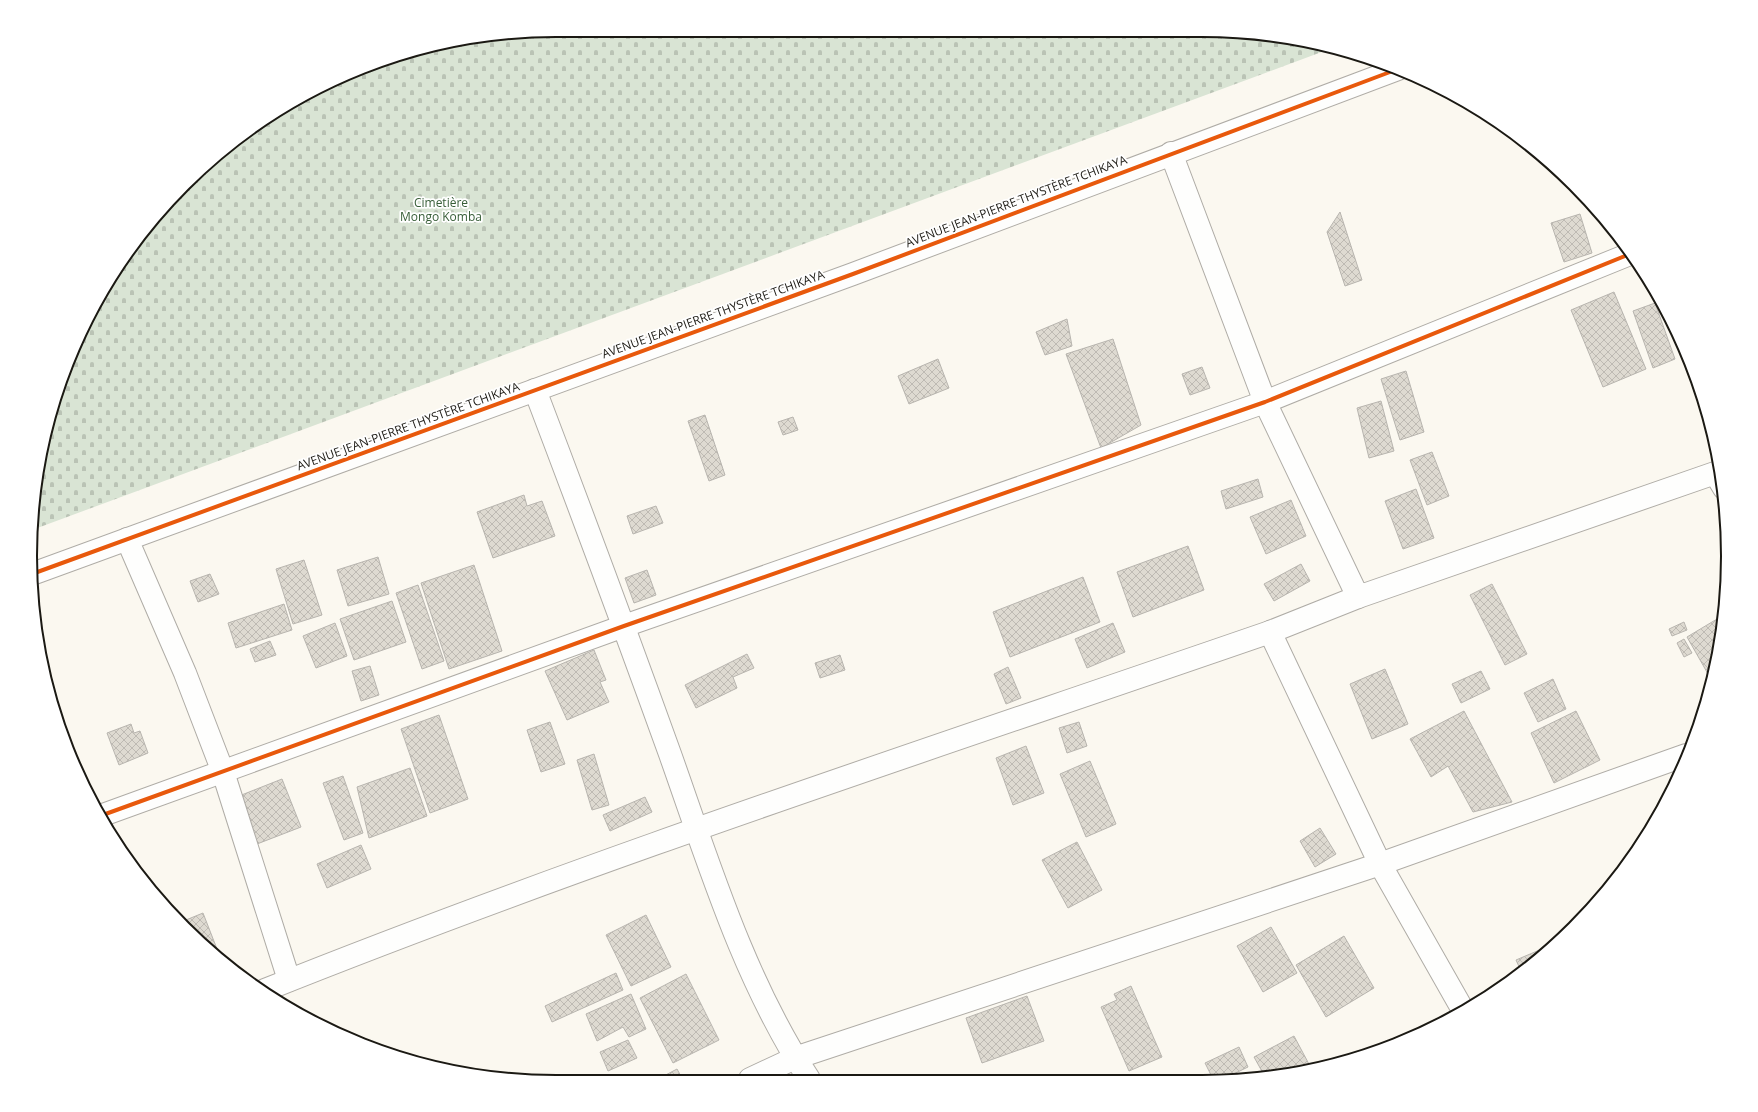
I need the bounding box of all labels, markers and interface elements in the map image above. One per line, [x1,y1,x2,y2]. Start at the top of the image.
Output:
street label: AVENUE JEAN-PIERRE THYSTÈRE TCHIKAYA [903,151,1130,251]
park label: Cimetière Mongo Komba [400,194,482,225]
street label: AVENUE JEAN-PIERRE THYSTÈRE TCHIKAYA [599,266,827,362]
street label: AVENUE JEAN-PIERRE THYSTÈRE TCHIKAYA [294,378,522,474]

